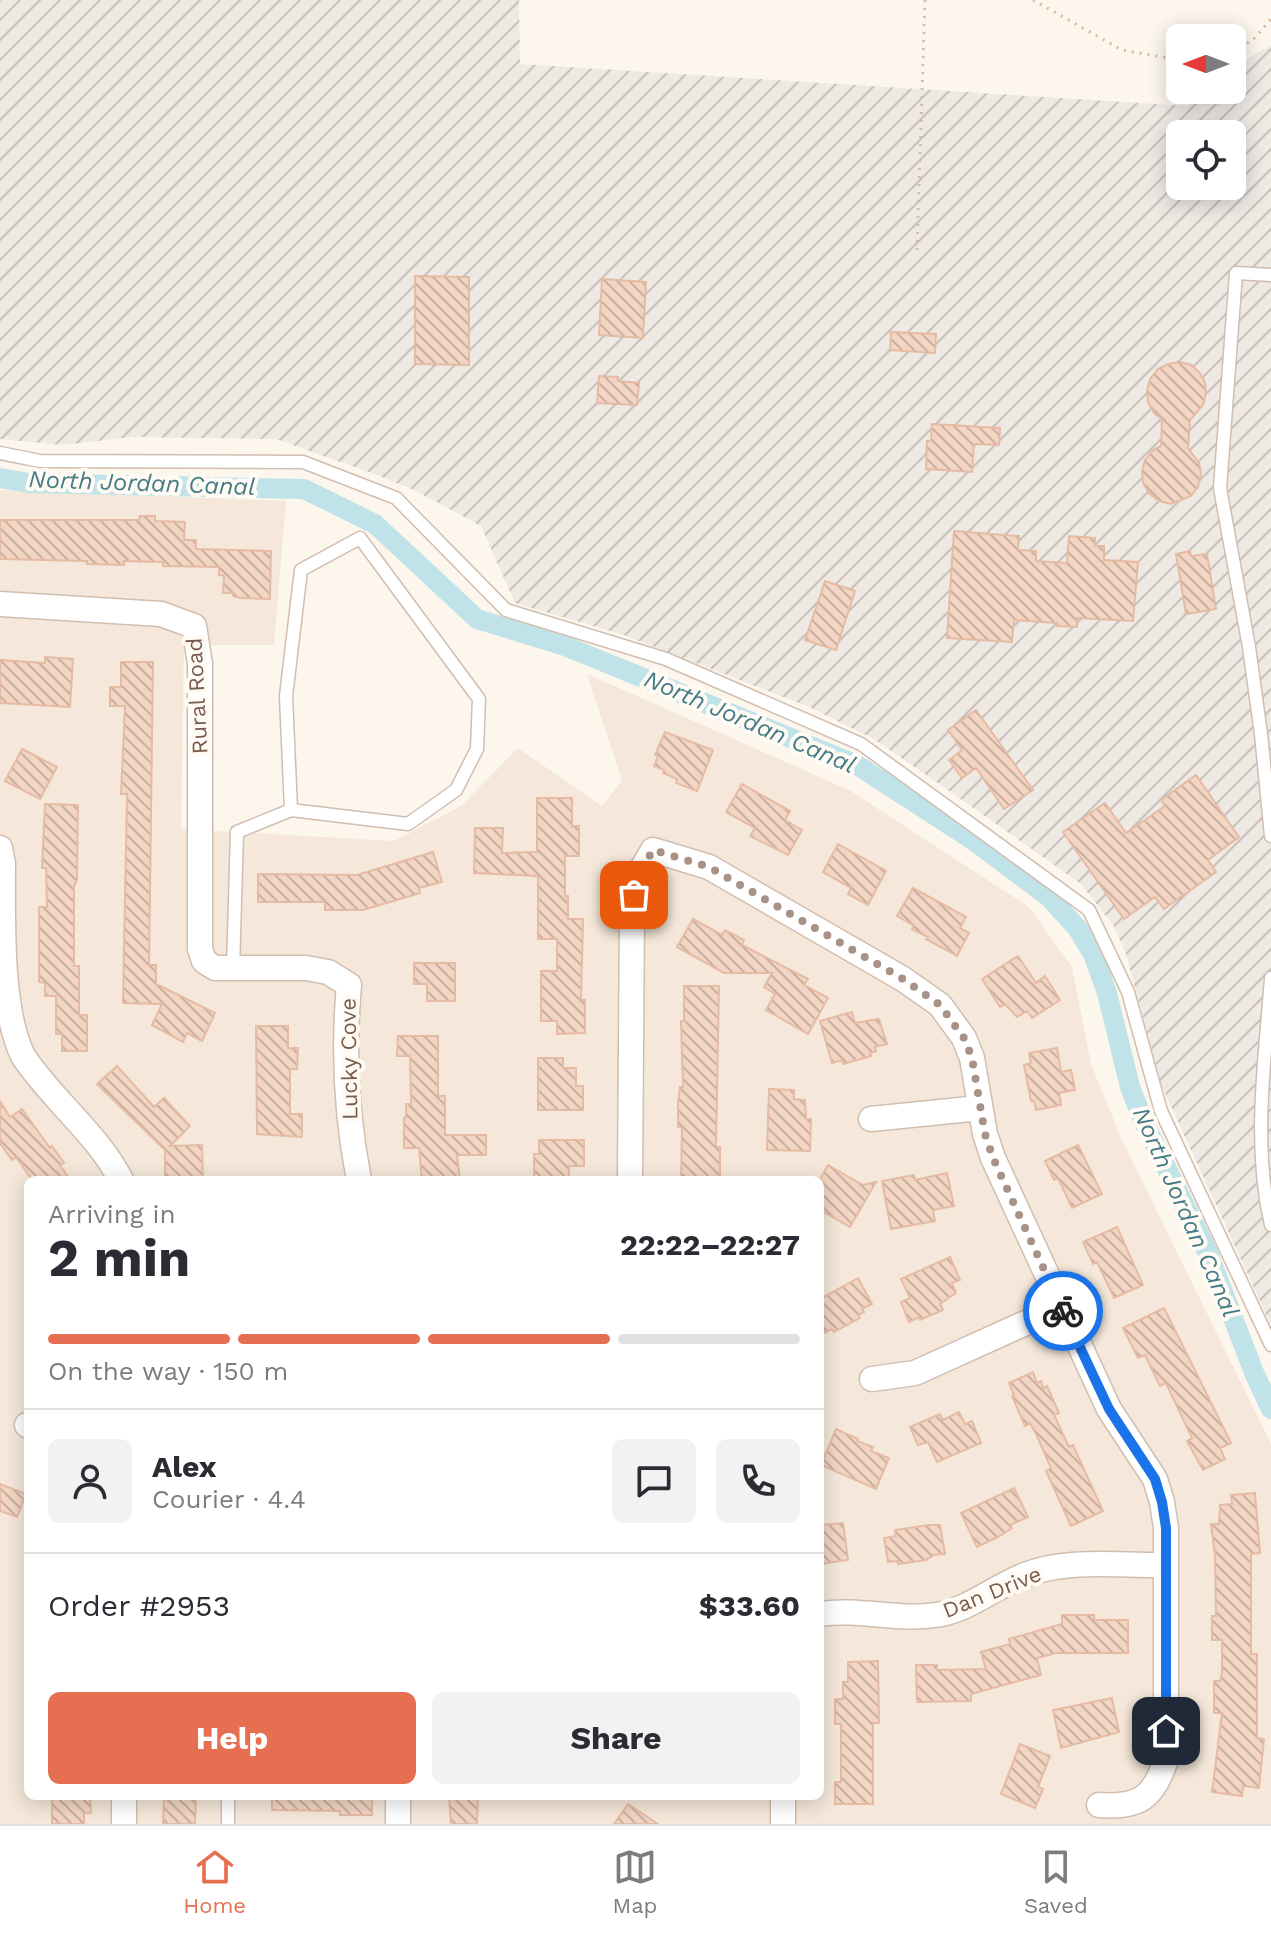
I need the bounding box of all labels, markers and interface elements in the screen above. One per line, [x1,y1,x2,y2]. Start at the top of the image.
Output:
north arrow [1166,24,1246,104]
map controls [1166,24,1246,200]
button: locate [1166,120,1246,200]
water label: North Jordan Canal [28,465,256,501]
street label: Rural Road [181,637,213,755]
water label: North Jordan Canal [640,665,860,779]
pin [600,861,668,929]
icon: bag [612,873,656,917]
street label: Lucky Cove [335,998,363,1120]
water label: North Jordan Canal [1127,1103,1245,1321]
text: Arriving in [48,1199,176,1229]
text: 22:22–22:27 [620,1227,800,1262]
text: 2 min [48,1228,190,1289]
courier [1023,1271,1103,1351]
icon: bike [1041,1289,1085,1333]
text: On the way · 150 m [48,1356,288,1386]
button: person [48,1439,132,1523]
button: chat [612,1439,696,1523]
button: phone [716,1439,800,1523]
text: Alex [152,1449,216,1484]
text: Courier · 4.4 [152,1484,306,1514]
street label: Dan Drive [939,1561,1045,1623]
text: Order #2953 [48,1588,230,1623]
text: $33.60 [699,1588,800,1623]
button: Help [48,1692,416,1784]
button: Share [432,1692,800,1784]
pin [1132,1697,1200,1765]
icon: home [1144,1709,1188,1753]
tab: Home [183,1845,246,1918]
tab: Map [613,1845,657,1918]
tab: Saved [1024,1845,1088,1918]

